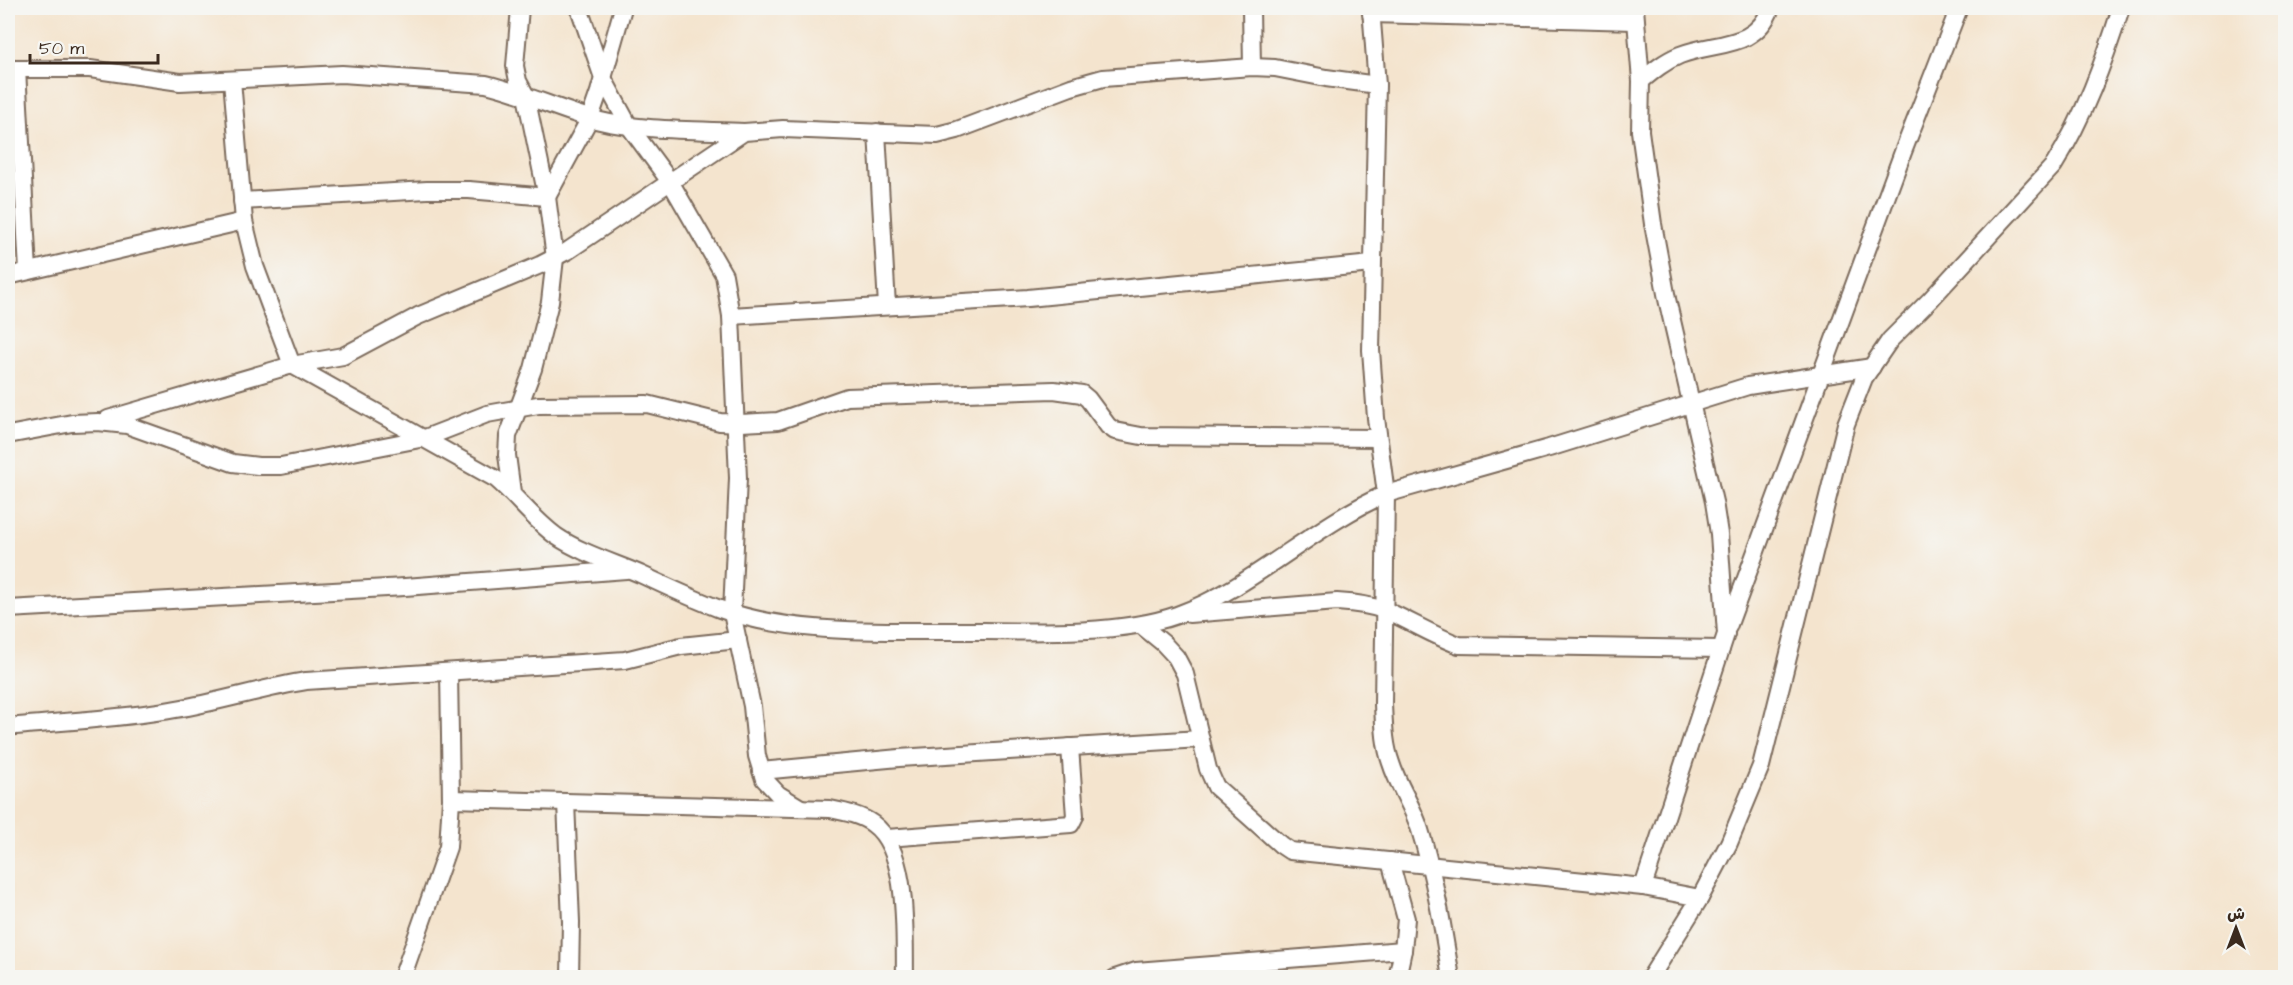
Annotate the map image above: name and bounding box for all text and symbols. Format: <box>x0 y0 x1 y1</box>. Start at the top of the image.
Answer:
scale bar <box>30 27 158 65</box>
text: 50 m <box>39 36 84 61</box>
north arrow <box>2206 898 2266 958</box>
text: ش <box>2227 903 2245 925</box>

